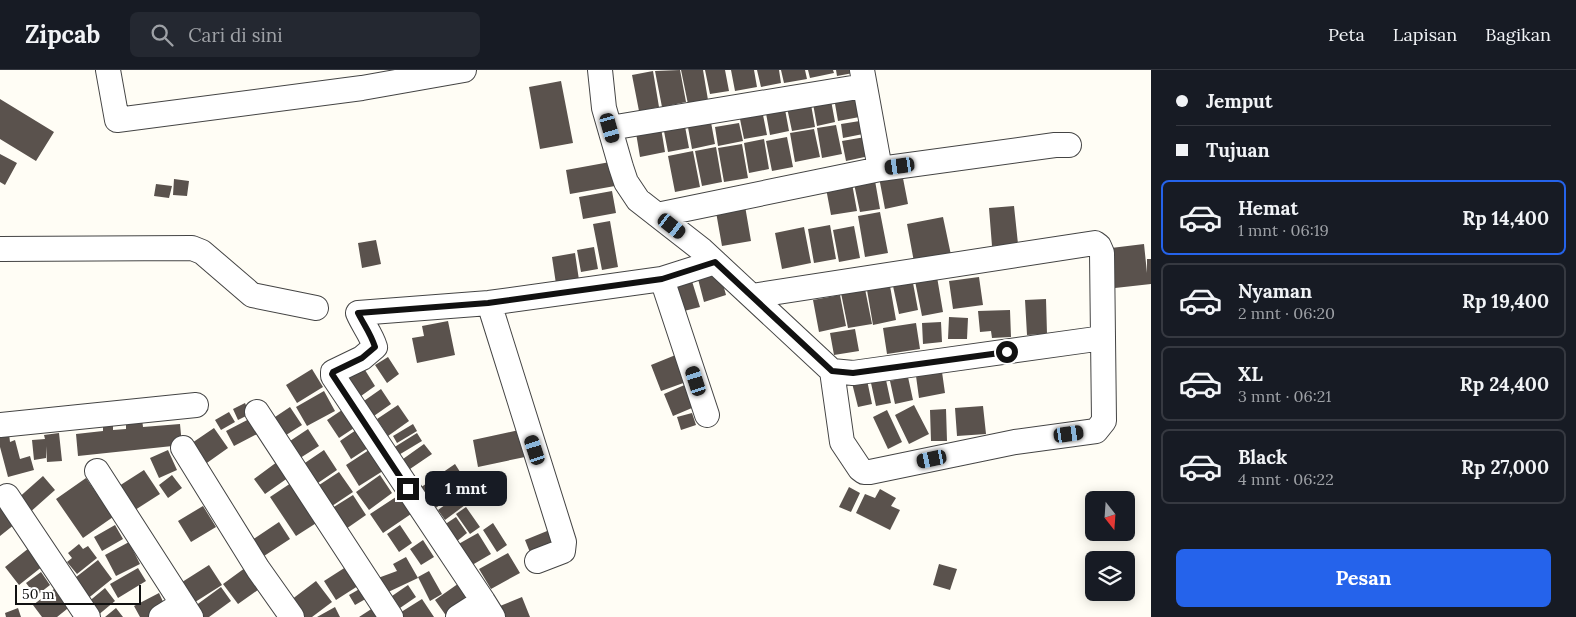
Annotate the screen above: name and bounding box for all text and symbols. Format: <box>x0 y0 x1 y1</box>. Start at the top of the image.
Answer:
search box <box>130 12 480 57</box>
text: Zipcab <box>25 19 100 50</box>
icon: search <box>148 21 176 49</box>
text: Cari di sini <box>188 23 283 47</box>
text: Peta <box>1328 23 1365 46</box>
text: Lapisan <box>1393 23 1457 46</box>
text: Bagikan <box>1485 23 1551 46</box>
text: Jemput <box>1206 89 1273 113</box>
car <box>598 112 621 144</box>
text: Tujuan <box>1206 138 1270 162</box>
car <box>884 156 915 176</box>
icon: car <box>1178 195 1223 240</box>
text: Hemat <box>1238 196 1298 220</box>
text: Rp 14,400 <box>1462 206 1549 230</box>
car <box>655 211 688 241</box>
text: 1 mnt · 06:19 <box>1238 220 1329 240</box>
icon: car <box>1178 278 1223 323</box>
text: Nyaman <box>1238 279 1312 303</box>
text: Rp 19,400 <box>1462 289 1549 313</box>
text: 2 mnt · 06:20 <box>1238 303 1335 323</box>
route start <box>996 341 1018 363</box>
icon: car <box>1178 361 1223 406</box>
text: XL <box>1238 362 1263 386</box>
car <box>684 364 707 398</box>
text: Rp 24,400 <box>1460 372 1549 396</box>
text: 3 mnt · 06:21 <box>1238 386 1331 406</box>
car <box>1053 424 1084 444</box>
car <box>523 433 546 467</box>
icon: car <box>1178 444 1223 489</box>
text: Black <box>1238 445 1287 469</box>
car <box>915 449 948 469</box>
text: Rp 27,000 <box>1461 455 1549 479</box>
text: 4 mnt · 06:22 <box>1238 469 1334 489</box>
callout: 1 mnt <box>426 472 508 506</box>
route end <box>397 478 419 500</box>
text: 1 mnt <box>445 478 487 498</box>
north arrow <box>1085 491 1135 541</box>
map controls <box>1085 491 1135 601</box>
button: Pesan <box>1176 549 1551 607</box>
button: layers <box>1085 551 1135 601</box>
scale bar <box>15 582 141 605</box>
text: 50 m <box>22 585 55 603</box>

